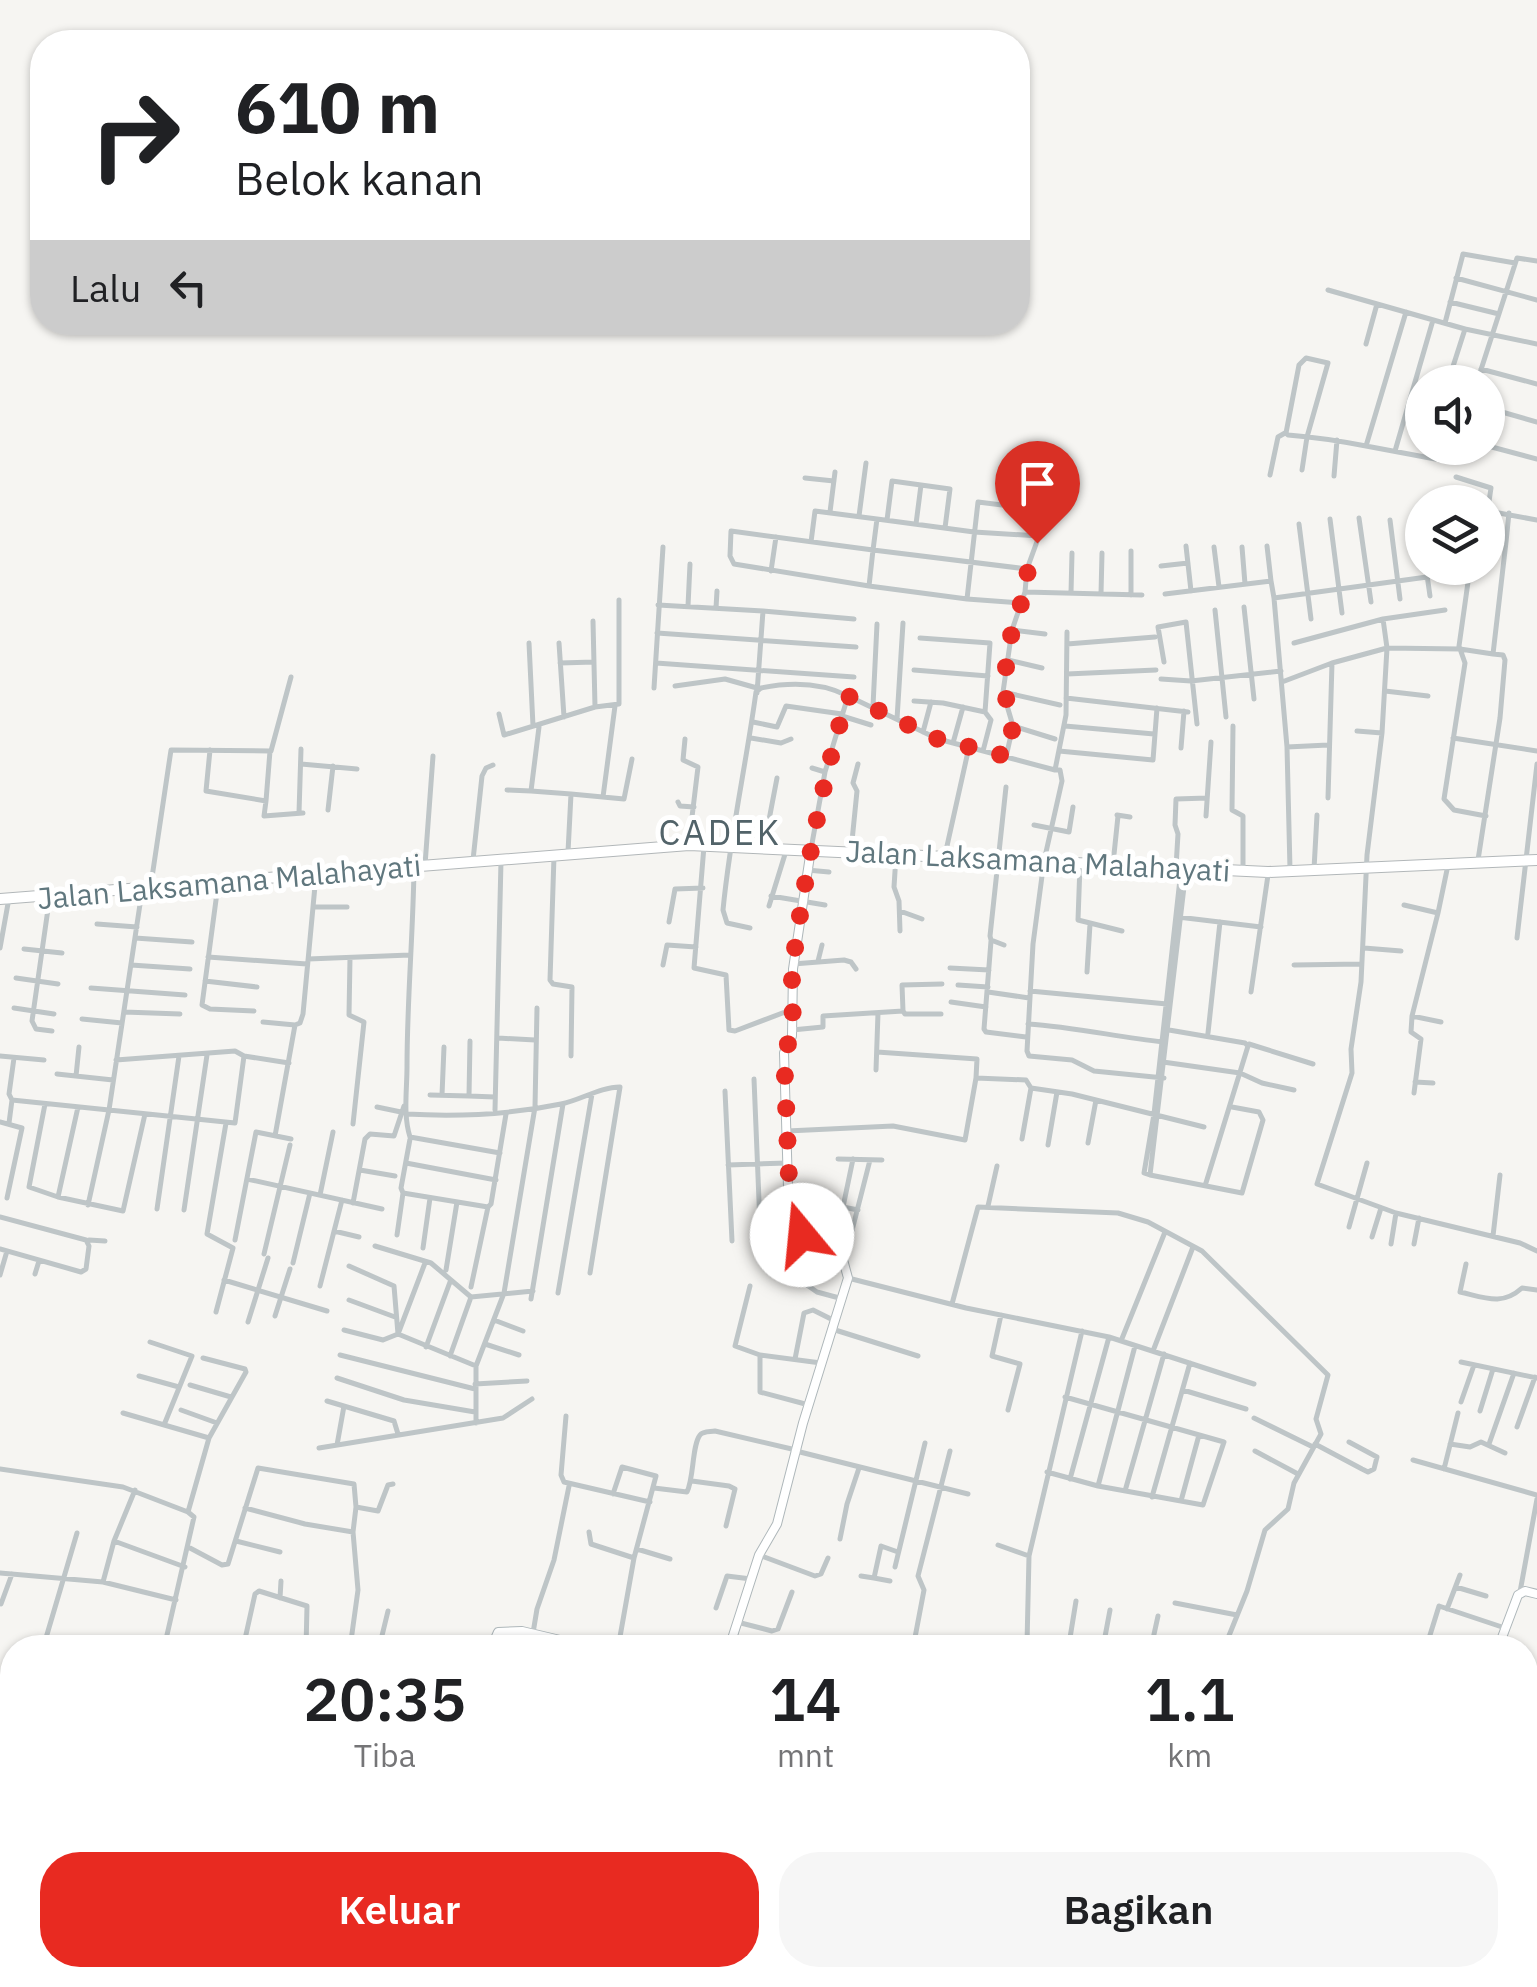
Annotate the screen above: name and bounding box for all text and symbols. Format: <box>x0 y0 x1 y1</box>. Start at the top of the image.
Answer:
text: 610 m <box>235 61 440 152</box>
icon: right <box>70 70 200 200</box>
text: Belok kanan <box>235 149 484 207</box>
icon: left <box>161 260 216 315</box>
text: Lalu <box>70 263 141 312</box>
map controls <box>1405 365 1505 585</box>
button: sound <box>1405 365 1505 465</box>
pin <box>995 441 1080 544</box>
icon: arrive <box>1010 456 1065 511</box>
button: layers <box>1405 485 1505 585</box>
district label: CADEK <box>659 809 781 855</box>
street label: Jalan Laksamana Malahayati <box>845 830 1231 890</box>
street label: Jalan Laksamana Malahayati <box>35 845 423 917</box>
position arrow <box>750 1183 854 1287</box>
text: 20:35 <box>303 1659 466 1738</box>
text: 14 <box>770 1659 842 1738</box>
text: 1.1 <box>1145 1659 1235 1738</box>
text: Tiba <box>354 1734 416 1776</box>
text: mnt <box>777 1734 834 1776</box>
text: km <box>1167 1734 1212 1776</box>
button: Keluar <box>40 1852 759 1967</box>
button: Bagikan <box>779 1852 1498 1967</box>

